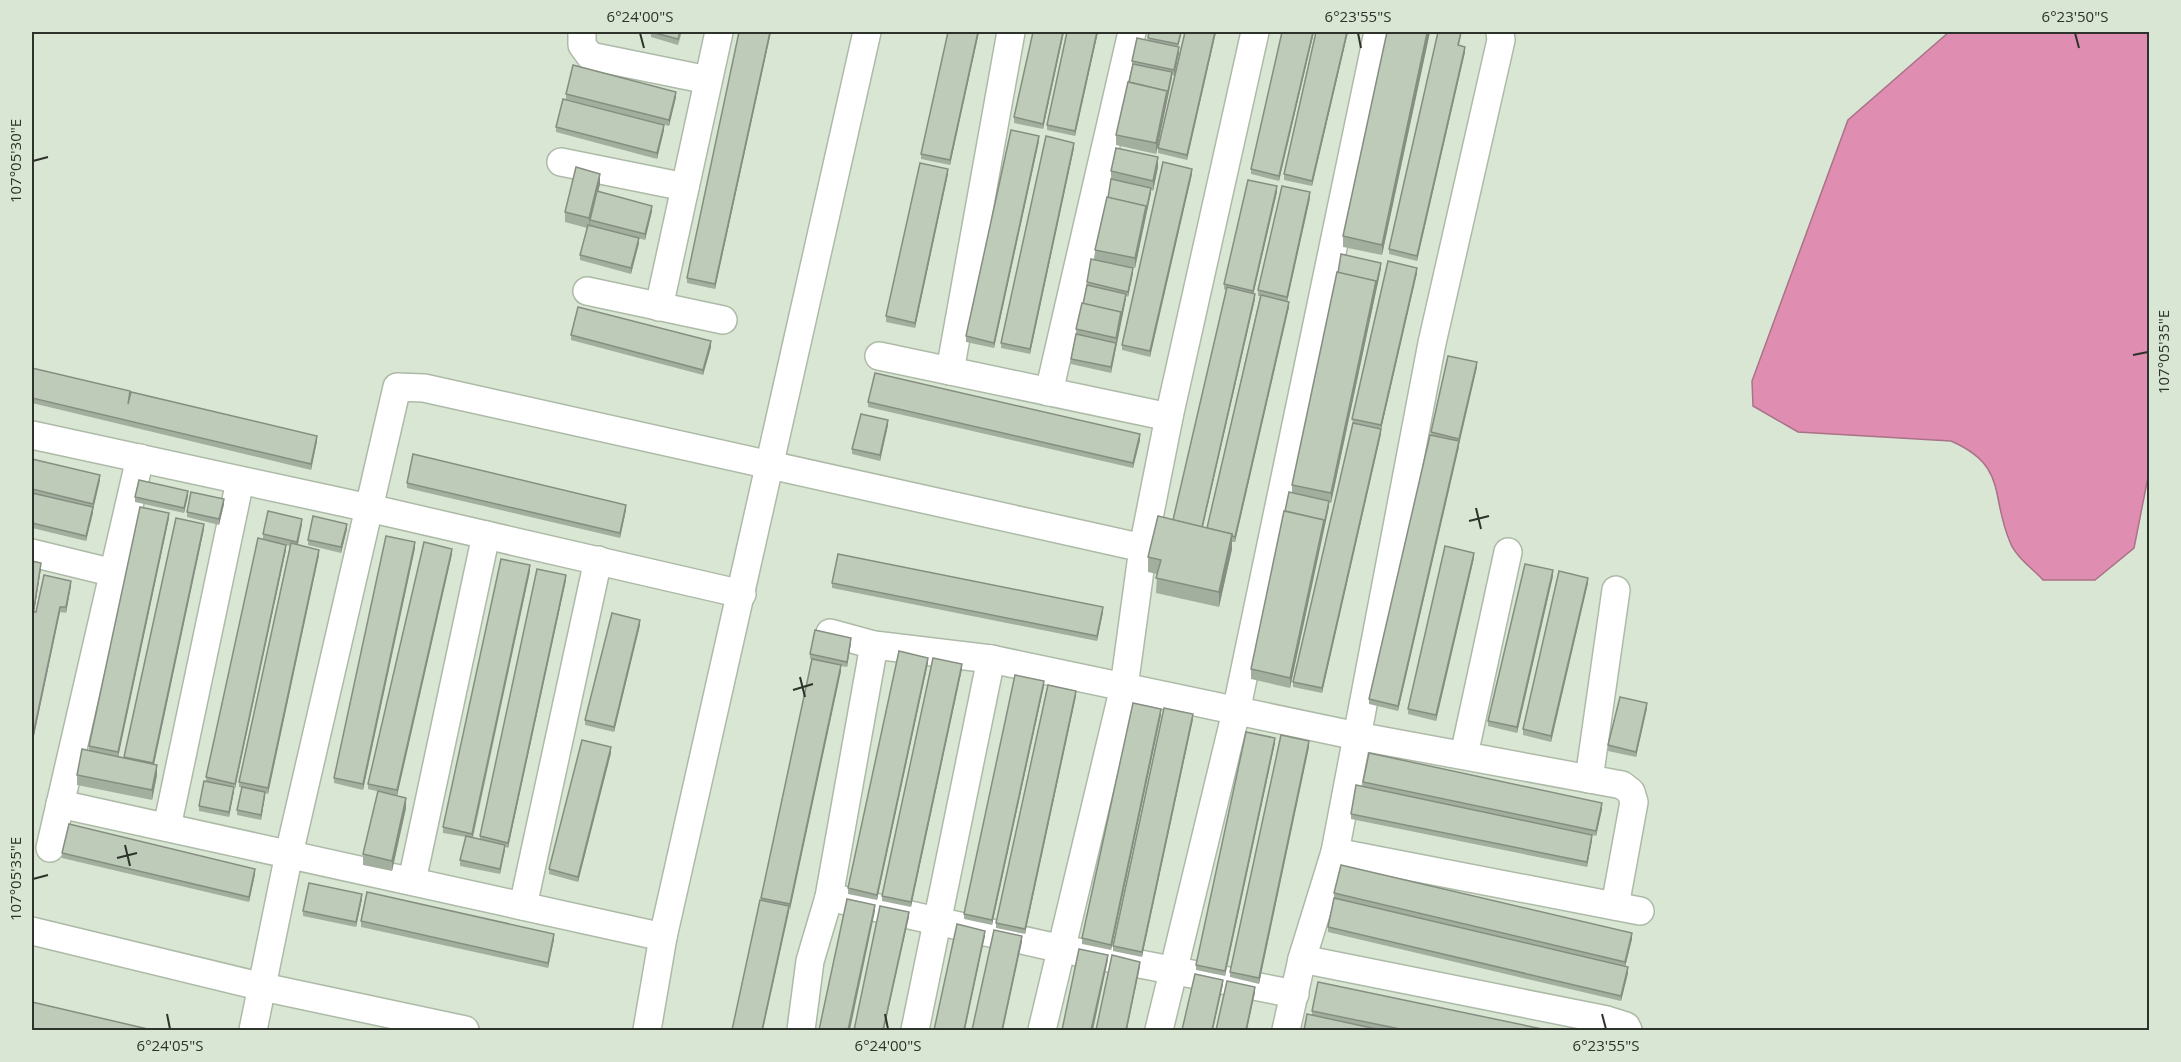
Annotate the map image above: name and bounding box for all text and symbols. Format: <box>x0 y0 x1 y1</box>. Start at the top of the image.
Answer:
text: 6°24'00"S <box>607 6 673 26</box>
text: 6°23'55"S <box>1325 6 1391 26</box>
text: 6°23'50"S <box>2042 6 2108 26</box>
text: 107°05'30"E <box>5 119 25 203</box>
text: 107°05'35"E <box>2153 310 2173 394</box>
text: 107°05'35"E <box>5 837 25 921</box>
text: 6°24'05"S <box>137 1035 203 1055</box>
text: 6°24'00"S <box>855 1035 921 1055</box>
text: 6°23'55"S <box>1573 1035 1639 1055</box>

